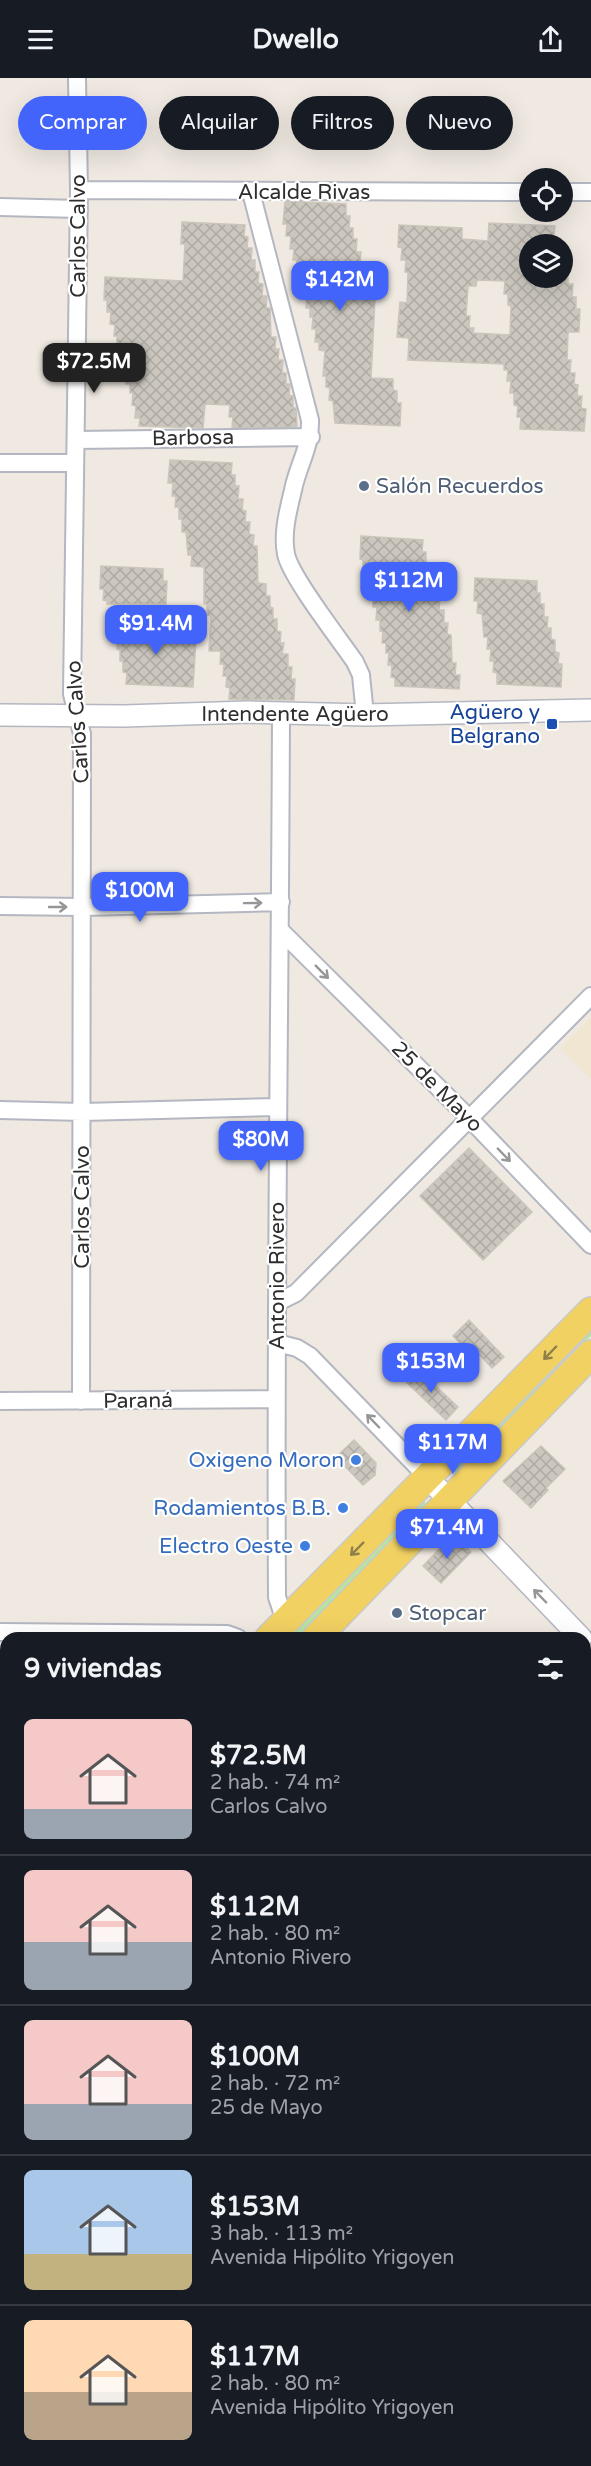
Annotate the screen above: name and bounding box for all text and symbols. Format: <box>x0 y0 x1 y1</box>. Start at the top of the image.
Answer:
icon: menu <box>24 23 57 56</box>
text: Dwello <box>252 23 339 56</box>
icon: share <box>534 23 567 56</box>
chip: Comprar <box>18 96 147 150</box>
chip: Alquilar <box>159 96 279 150</box>
chip: Filtros <box>291 96 394 150</box>
chip: Nuevo <box>406 96 513 150</box>
map controls <box>519 168 573 288</box>
button: locate <box>519 168 573 222</box>
street label: Carlos Calvo <box>66 174 91 298</box>
street label: Alcalde Rivas <box>238 180 370 205</box>
button: layers <box>519 234 573 288</box>
pin: $142M <box>298 261 382 312</box>
text: $142M <box>305 268 375 292</box>
pin: $72.5M <box>45 343 143 394</box>
text: $72.5M <box>57 350 131 374</box>
street label: Barbosa <box>152 425 234 451</box>
place label: Salón Recuerdos <box>376 474 544 499</box>
marker: Salón Recuerdos <box>357 479 371 493</box>
pin: $112M <box>367 562 451 613</box>
text: $112M <box>374 569 444 593</box>
pin: $91.4M <box>107 605 205 656</box>
text: $91.4M <box>119 612 193 636</box>
street label: Carlos Calvo <box>61 660 95 784</box>
place label: Agüero y Belgrano <box>449 700 540 749</box>
street label: Intendente Agüero <box>201 702 389 727</box>
marker: Agüero y Belgrano <box>545 717 559 731</box>
pin: $100M <box>98 872 182 923</box>
text: $100M <box>105 879 175 903</box>
one-way arrow <box>243 897 263 908</box>
one-way arrow <box>48 901 68 913</box>
one-way arrow <box>315 965 330 979</box>
street label: 25 de Mayo <box>386 1036 488 1138</box>
pin: $80M <box>225 1121 297 1172</box>
text: $80M <box>233 1128 289 1152</box>
street label: Carlos Calvo <box>70 1145 95 1269</box>
one-way arrow <box>497 1148 512 1163</box>
street label: Antonio Rivero <box>265 1202 290 1350</box>
pin: $153M <box>389 1343 473 1394</box>
one-way arrow <box>543 1345 557 1360</box>
text: $153M <box>396 1350 466 1374</box>
street label: Paraná <box>103 1388 173 1414</box>
one-way arrow <box>365 1413 380 1428</box>
pin: $117M <box>411 1424 495 1475</box>
text: $117M <box>418 1431 488 1455</box>
place label: Oxigeno Moron <box>188 1448 344 1473</box>
marker: Oxigeno Moron <box>349 1453 363 1467</box>
place label: Rodamientos B.B. <box>153 1496 331 1521</box>
marker: Rodamientos B.B. <box>336 1501 350 1515</box>
pin: $71.4M <box>398 1509 496 1560</box>
text: $71.4M <box>410 1516 484 1540</box>
place label: Electro Oeste <box>159 1534 293 1559</box>
marker: Electro Oeste <box>298 1539 312 1553</box>
one-way arrow <box>350 1541 365 1556</box>
one-way arrow <box>533 1588 547 1603</box>
place label: Stopcar <box>409 1601 486 1626</box>
marker: Stopcar <box>390 1606 404 1620</box>
icon: filters <box>534 1652 567 1685</box>
text: 9 viviendas <box>24 1653 162 1684</box>
text: $72.5M <box>210 1740 307 1771</box>
icon: home <box>72 1743 144 1815</box>
text: 2 hab. · 74 m² <box>210 1771 340 1795</box>
text: Carlos Calvo <box>210 1795 327 1819</box>
text: $112M <box>210 1891 300 1922</box>
icon: home <box>72 1894 144 1966</box>
text: 2 hab. · 80 m² <box>210 1922 340 1946</box>
text: Antonio Rivero <box>210 1946 351 1970</box>
text: $100M <box>210 2041 300 2072</box>
icon: home <box>72 2044 144 2116</box>
text: 2 hab. · 72 m² <box>210 2072 340 2096</box>
text: 25 de Mayo <box>210 2096 323 2120</box>
text: $153M <box>210 2191 300 2222</box>
icon: home <box>72 2194 144 2266</box>
text: 3 hab. · 113 m² <box>210 2222 353 2246</box>
text: Avenida Hipólito Yrigoyen <box>210 2246 454 2270</box>
text: $117M <box>210 2341 300 2372</box>
icon: home <box>72 2344 144 2416</box>
text: 2 hab. · 80 m² <box>210 2372 340 2396</box>
text: Avenida Hipólito Yrigoyen <box>210 2396 454 2420</box>

